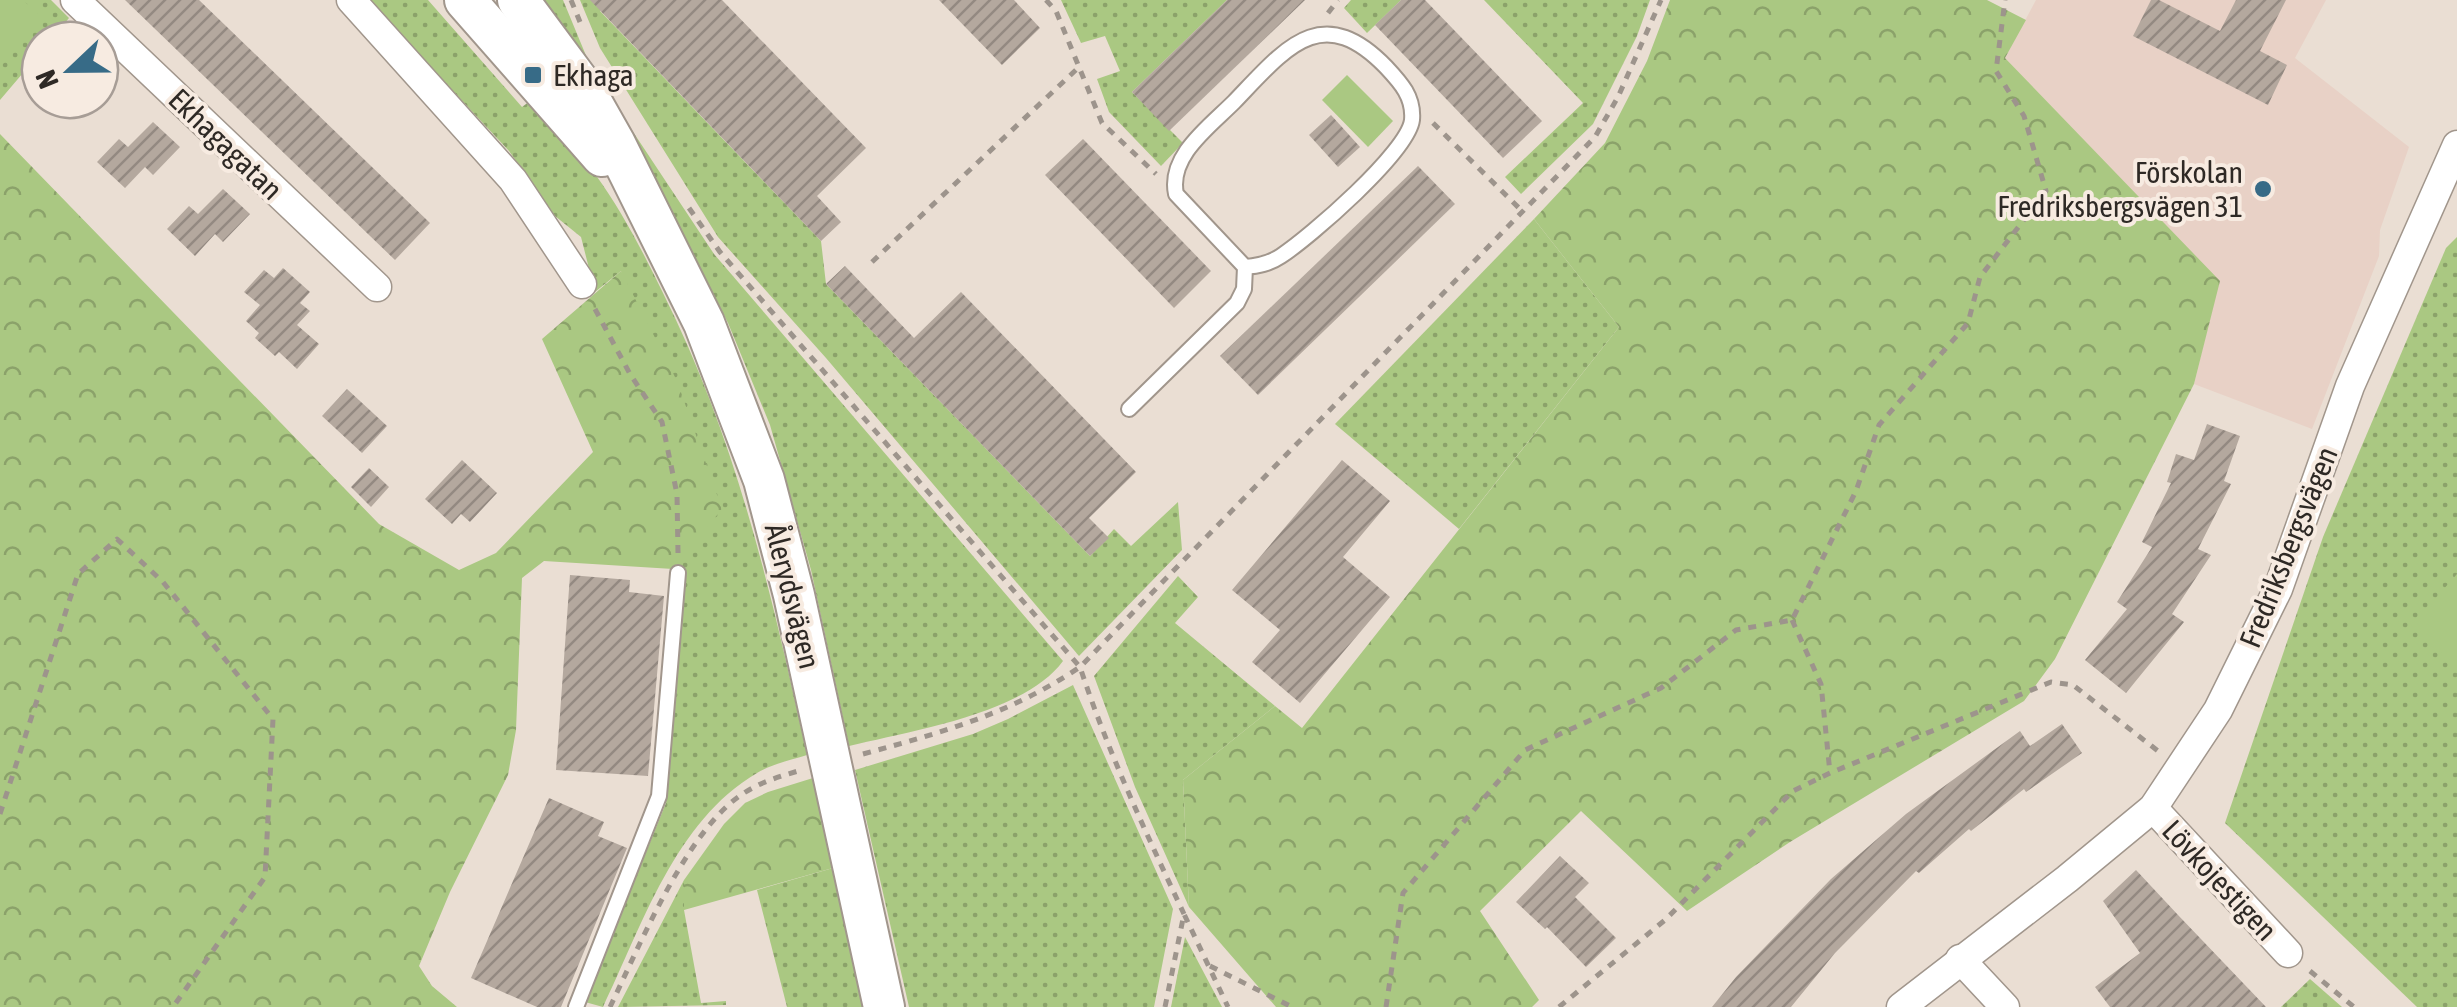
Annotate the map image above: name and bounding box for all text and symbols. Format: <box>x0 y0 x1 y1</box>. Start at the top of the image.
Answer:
north arrow <box>20 20 120 120</box>
place label: Ekhaga <box>553 58 634 92</box>
marker: Ekhaga <box>522 64 544 86</box>
text: N <box>29 66 65 93</box>
street label: Ekhagagatan <box>162 82 290 206</box>
place label: Förskolan Fredriksbergsvägen 31 <box>1997 155 2243 223</box>
marker: Förskolan Fredriksbergsvägen 31 <box>2252 178 2274 200</box>
street label: Fredriksbergsvägen <box>2232 442 2344 652</box>
street label: Ålerydsvägen <box>759 520 828 672</box>
street label: Lövkojestigen <box>2156 813 2284 947</box>

